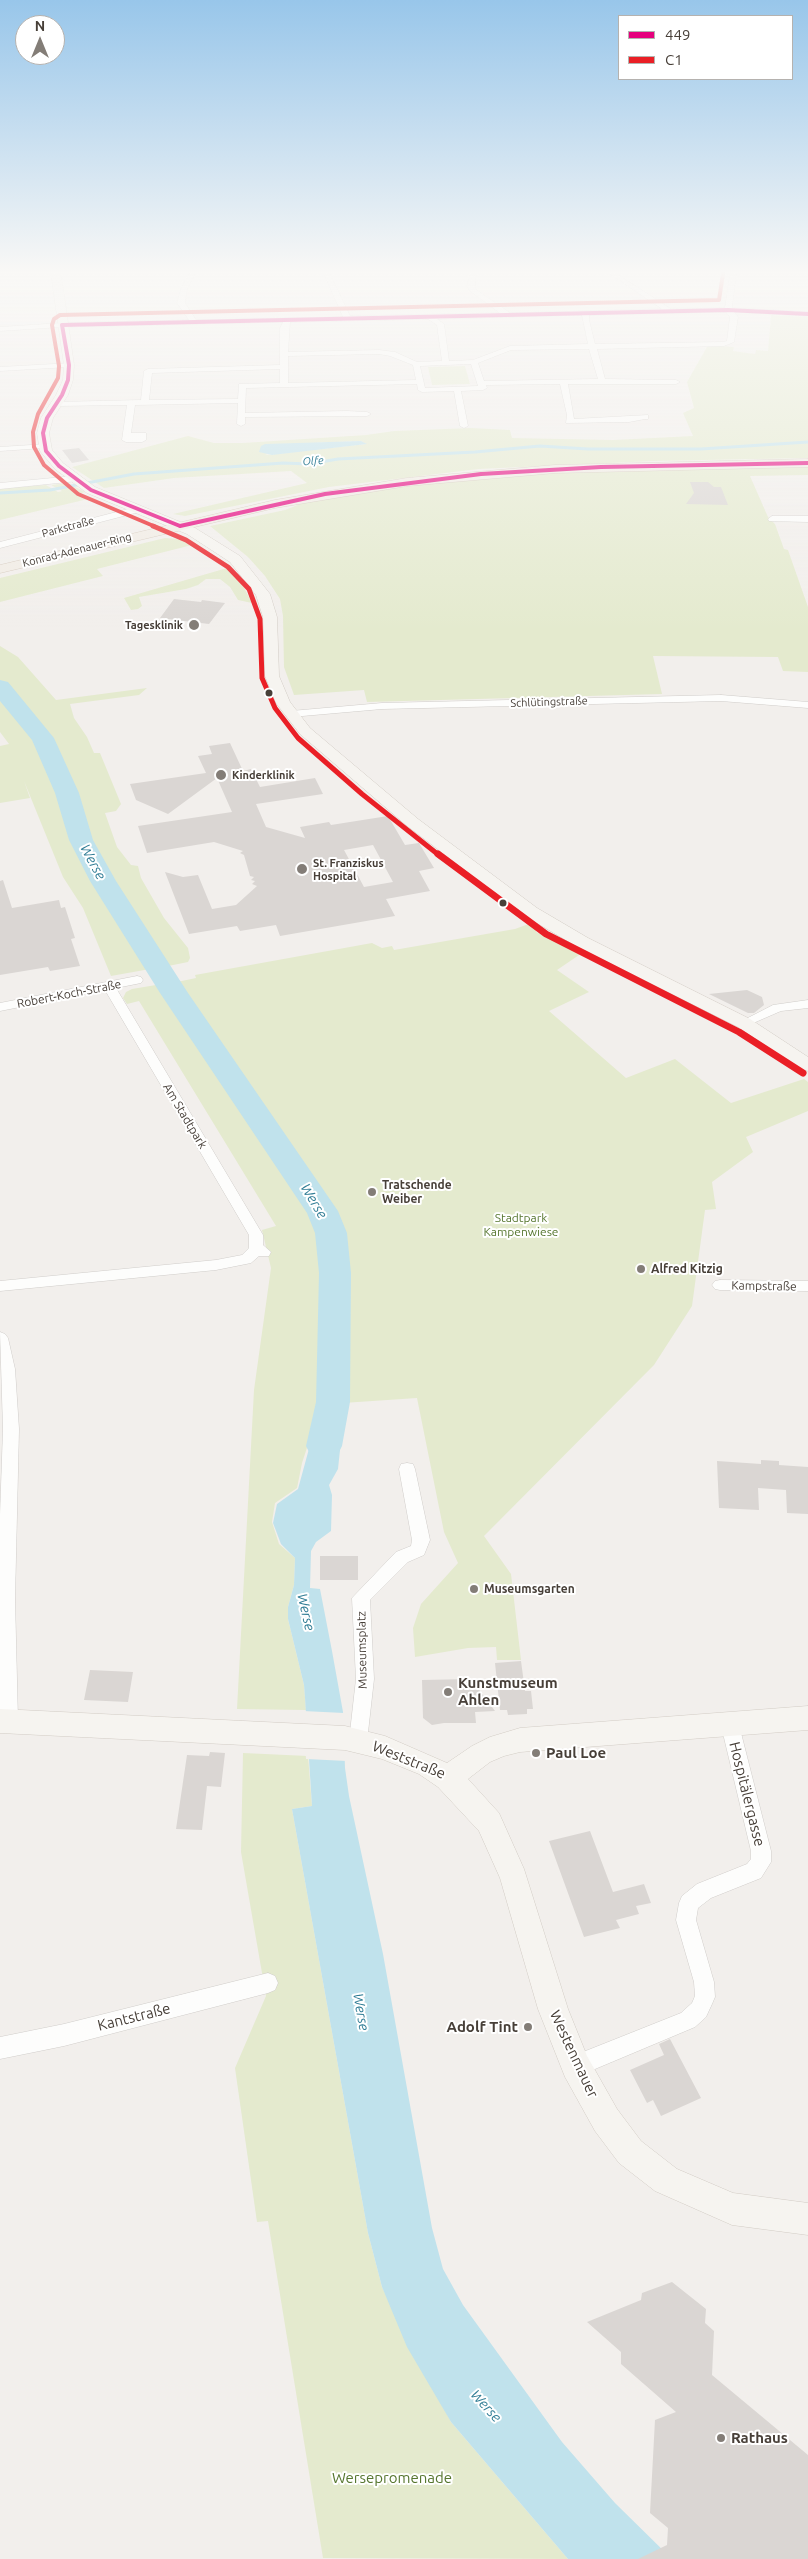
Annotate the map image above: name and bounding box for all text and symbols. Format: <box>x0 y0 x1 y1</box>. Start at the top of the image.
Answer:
north arrow <box>15 15 65 65</box>
legend <box>618 15 793 80</box>
text: N <box>35 18 45 34</box>
text: 449 <box>665 26 690 43</box>
text: C1 <box>665 51 683 68</box>
water label: Olfe <box>302 454 324 468</box>
street label: Parkstraße <box>40 514 96 540</box>
street label: Konrad-Adenauer-Ring <box>21 530 133 570</box>
place label: Tagesklinik <box>125 618 183 632</box>
marker: Tagesklinik <box>187 618 201 632</box>
unlabelled marker <box>264 688 274 698</box>
street label: Schlütingstraße <box>510 694 588 710</box>
marker: Kinderklinik <box>214 768 228 782</box>
place label: Kinderklinik <box>232 768 295 782</box>
water label: Werse <box>77 841 109 883</box>
place label: St. Franziskus Hospital <box>313 856 384 882</box>
marker: St. Franziskus Hospital <box>295 862 309 876</box>
unlabelled marker <box>498 898 508 908</box>
street label: Robert-Koch-Straße <box>16 977 122 1011</box>
street label: Am Stadtpark <box>160 1081 210 1151</box>
place label: Tratschende Weiber <box>382 1178 452 1206</box>
water label: Werse <box>297 1181 331 1221</box>
marker: Tratschende Weiber <box>366 1186 378 1198</box>
park label: Stadtpark Kampenwiese <box>484 1211 558 1239</box>
place label: Alfred Kitzig <box>651 1262 723 1276</box>
marker: Alfred Kitzig <box>635 1263 647 1275</box>
street label: Kampstraße <box>731 1278 797 1294</box>
place label: Museumsgarten <box>484 1582 575 1596</box>
marker: Museumsgarten <box>468 1583 480 1595</box>
water label: Werse <box>294 1592 318 1632</box>
street label: Museumsplatz <box>354 1611 370 1689</box>
place label: Kunstmuseum Ahlen <box>458 1674 558 1709</box>
marker: Kunstmuseum Ahlen <box>442 1686 454 1698</box>
street label: Weststraße <box>370 1737 448 1783</box>
street label: Hospitälergasse <box>725 1740 769 1848</box>
place label: Paul Loe <box>546 1744 606 1762</box>
marker: Paul Loe <box>530 1747 542 1759</box>
water label: Werse <box>349 1992 373 2032</box>
street label: Kantstraße <box>96 1999 172 2035</box>
street label: Westenmauer <box>546 2007 602 2101</box>
place label: Adolf Tint <box>446 2018 518 2036</box>
marker: Adolf Tint <box>522 2021 534 2033</box>
water label: Werse <box>467 2386 505 2426</box>
place label: Rathaus <box>731 2429 788 2447</box>
marker: Rathaus <box>715 2432 727 2444</box>
park label: Wersepromenade <box>332 2469 452 2487</box>

